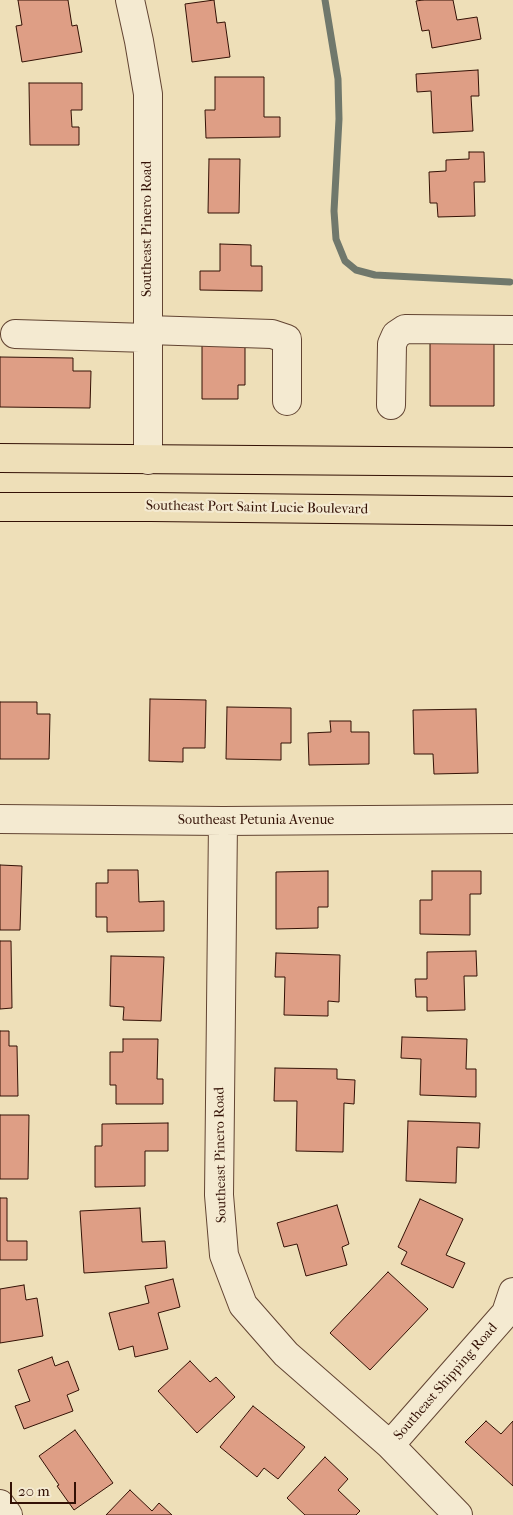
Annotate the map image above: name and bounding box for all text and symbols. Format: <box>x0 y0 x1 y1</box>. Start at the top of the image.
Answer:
street label: Southeast Pinero Road <box>140 161 156 297</box>
street label: Southeast Port Saint Lucie Boulevard <box>146 498 368 518</box>
street label: Southeast Petunia Avenue <box>178 813 334 829</box>
street label: Southeast Pinero Road <box>211 1087 231 1223</box>
street label: Southeast Shipping Road <box>391 1320 501 1444</box>
scale bar <box>12 1472 79 1504</box>
text: 20 m <box>18 1482 50 1500</box>

